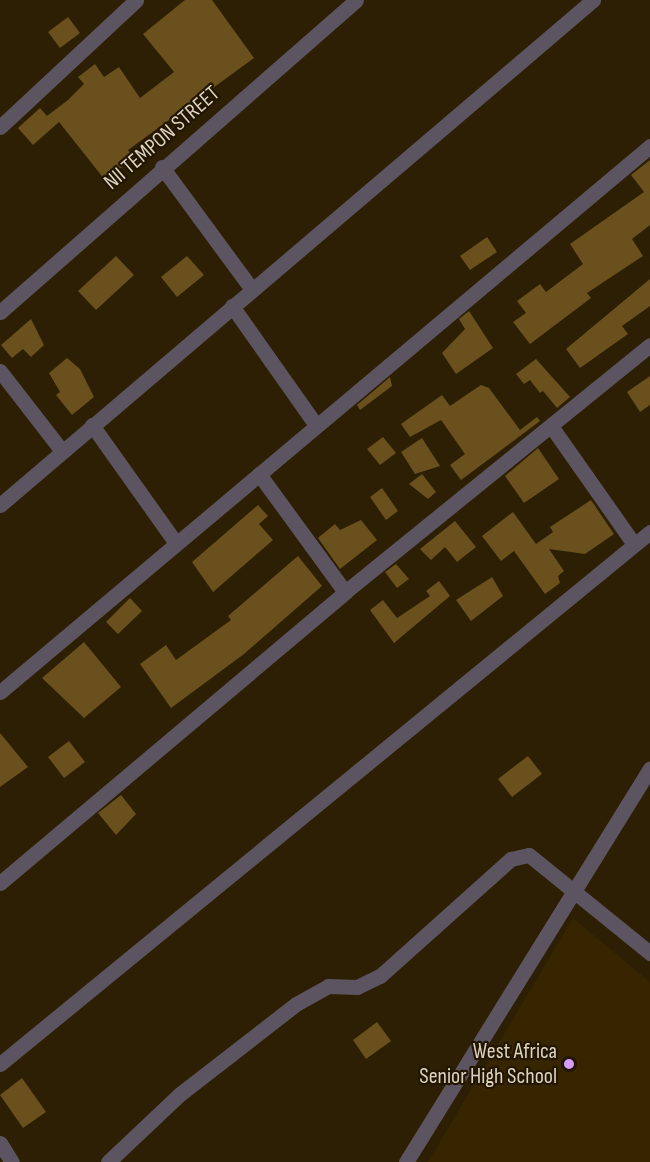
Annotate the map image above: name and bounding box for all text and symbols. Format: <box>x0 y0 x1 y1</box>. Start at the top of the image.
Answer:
street label: NII TEMPON STREET <box>99 80 225 196</box>
place label: West Africa Senior High School <box>419 1038 557 1090</box>
marker: West Africa Senior High School <box>562 1057 576 1071</box>

